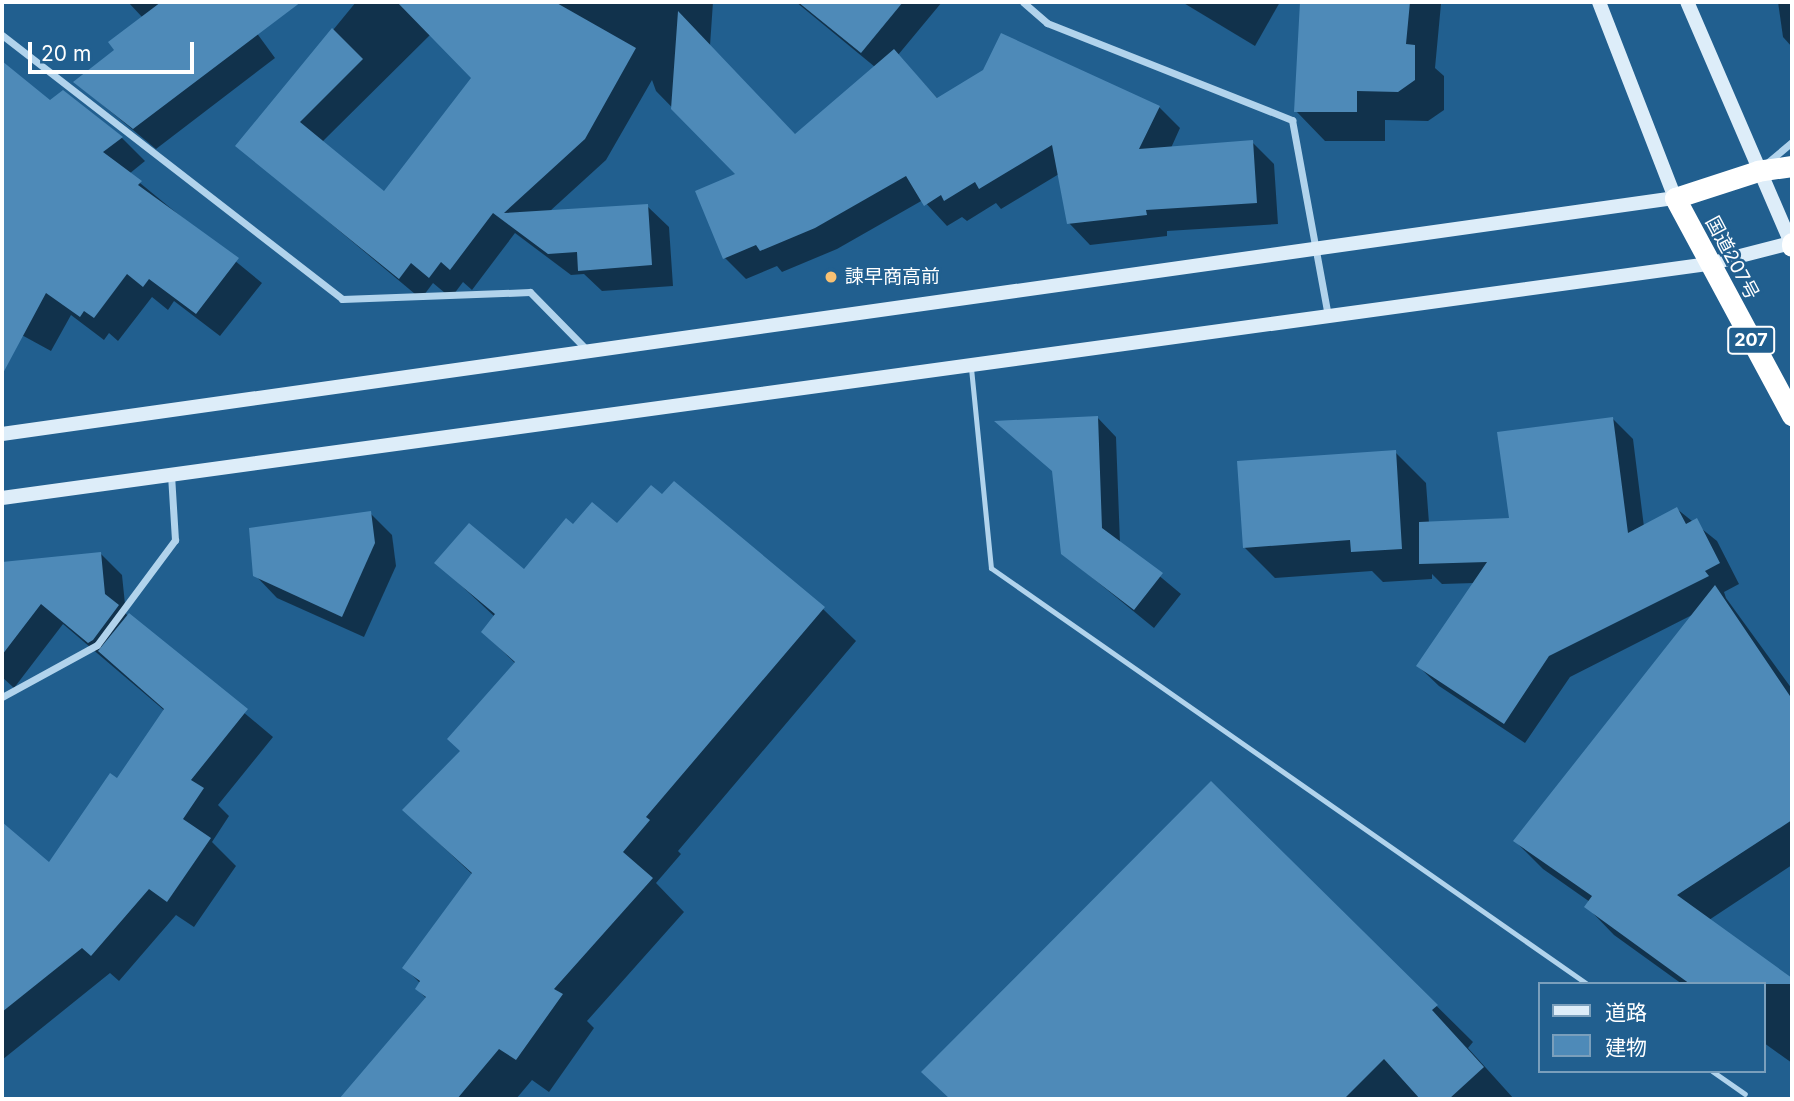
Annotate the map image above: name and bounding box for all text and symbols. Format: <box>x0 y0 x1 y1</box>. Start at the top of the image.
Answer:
scale bar <box>32 28 198 72</box>
text: 20 m <box>41 41 91 66</box>
street label: 国道207号 <box>1701 212 1763 304</box>
place label: 諫早商高前 <box>845 266 940 288</box>
marker: 諫早商高前 <box>823 269 839 285</box>
road number: 207 <box>1726 326 1776 354</box>
legend <box>1538 982 1766 1073</box>
text: 道路 <box>1605 1000 1647 1025</box>
text: 建物 <box>1605 1035 1647 1060</box>

